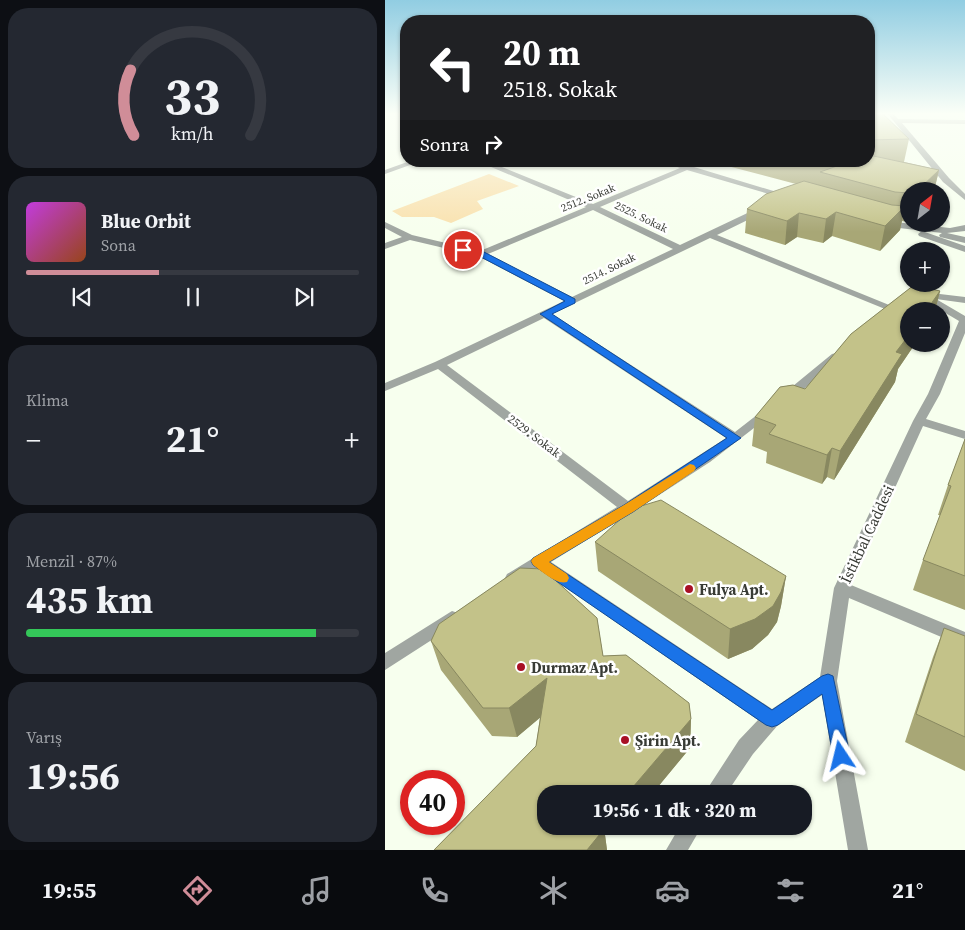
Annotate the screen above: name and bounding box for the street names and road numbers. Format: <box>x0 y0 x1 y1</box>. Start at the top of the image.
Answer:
street label: 2512. Sokak <box>559 180 618 216</box>
street label: 2525. Sokak <box>612 198 671 237</box>
street label: 2514. Sokak <box>580 249 639 288</box>
street label: 2529. Sokak <box>504 411 564 461</box>
street label: İstikbal Caddesi <box>835 481 899 587</box>

